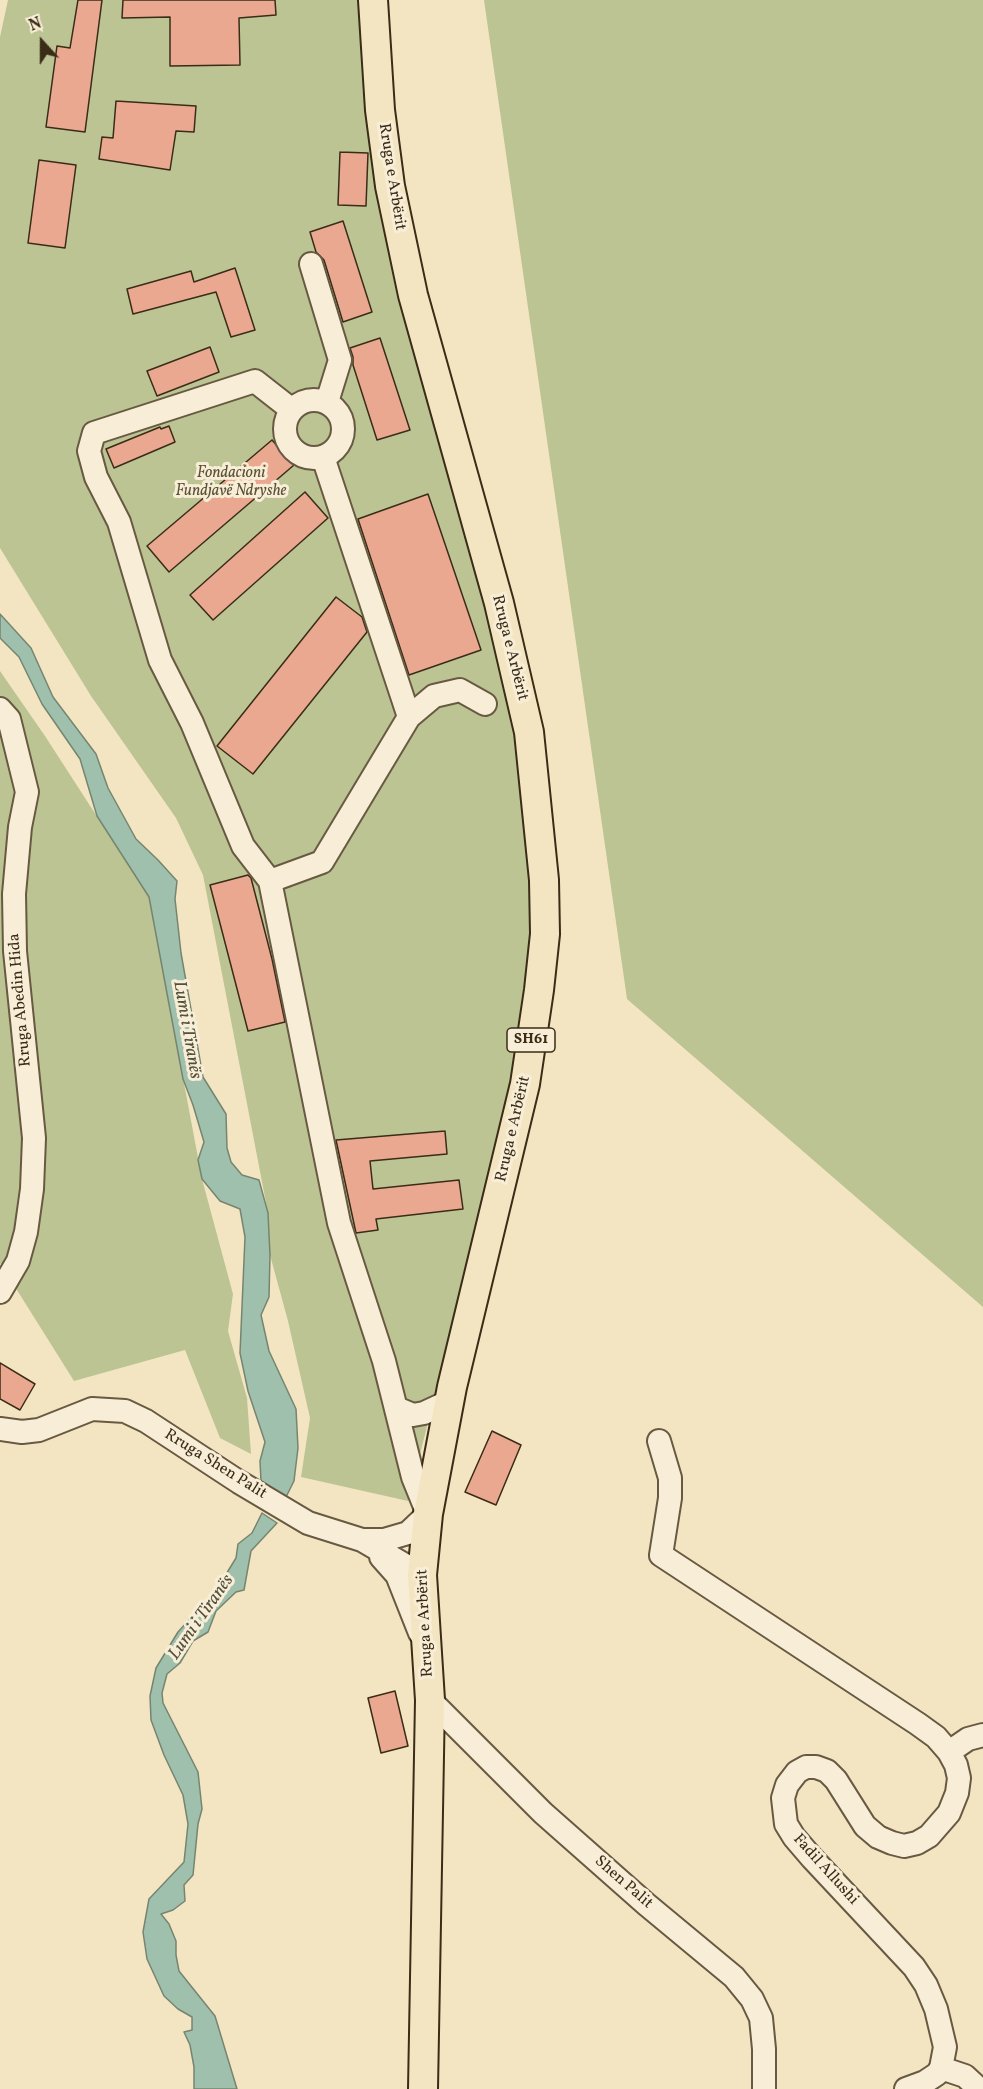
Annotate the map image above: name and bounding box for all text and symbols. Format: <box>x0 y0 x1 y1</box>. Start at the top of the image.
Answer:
north arrow <box>12 12 72 72</box>
text: N <box>26 13 45 38</box>
street label: Rruga e Arbërit <box>373 122 409 232</box>
park label: Fondacioni Fundjavë Ndryshe <box>176 464 286 502</box>
street label: Rruga e Arbërit <box>487 593 531 703</box>
street label: Rruga Abedin Hida <box>6 932 36 1068</box>
water label: Lumi i Tiranës <box>167 979 205 1081</box>
road number: SH61 <box>507 1028 555 1052</box>
street label: Rruga e Arbërit <box>492 1074 536 1184</box>
street label: Rruga Shen Palit <box>160 1426 270 1504</box>
street label: Rruga e Arbërit <box>414 1568 438 1678</box>
water label: Lumi i Tiranës <box>165 1571 239 1665</box>
street label: Fadil Allushi <box>788 1830 862 1910</box>
street label: Shen Palit <box>590 1852 656 1914</box>

